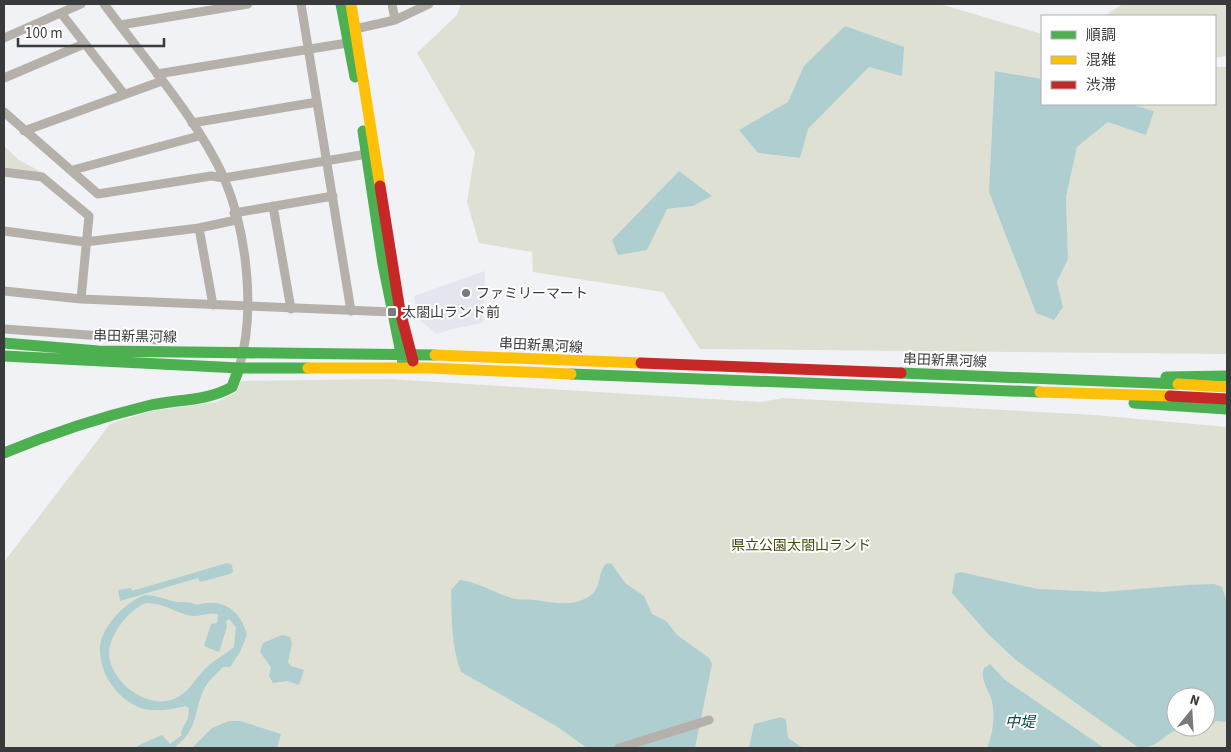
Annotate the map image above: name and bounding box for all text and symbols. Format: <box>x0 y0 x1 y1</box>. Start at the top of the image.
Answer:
scale bar <box>18 15 164 47</box>
legend <box>1041 15 1216 105</box>
text: 100 m <box>25 23 63 44</box>
text: 順調 <box>1086 25 1116 46</box>
text: 混雑 <box>1086 50 1116 71</box>
text: 渋滞 <box>1086 75 1116 96</box>
place label: ファミリーマート <box>476 284 588 304</box>
marker: ファミリーマート <box>460 287 472 299</box>
place label: 太閤山ランド前 <box>402 303 500 323</box>
marker: 太閤山ランド前 <box>386 306 398 318</box>
street label: 串田新黒河線 <box>93 326 177 348</box>
street label: 串田新黒河線 <box>498 334 583 358</box>
street label: 串田新黒河線 <box>903 350 987 372</box>
park label: 県立公園太閤山ランド <box>731 536 871 556</box>
north arrow <box>1166 687 1216 737</box>
text: N <box>1187 690 1202 712</box>
water label: 中堤 <box>1005 712 1037 733</box>

